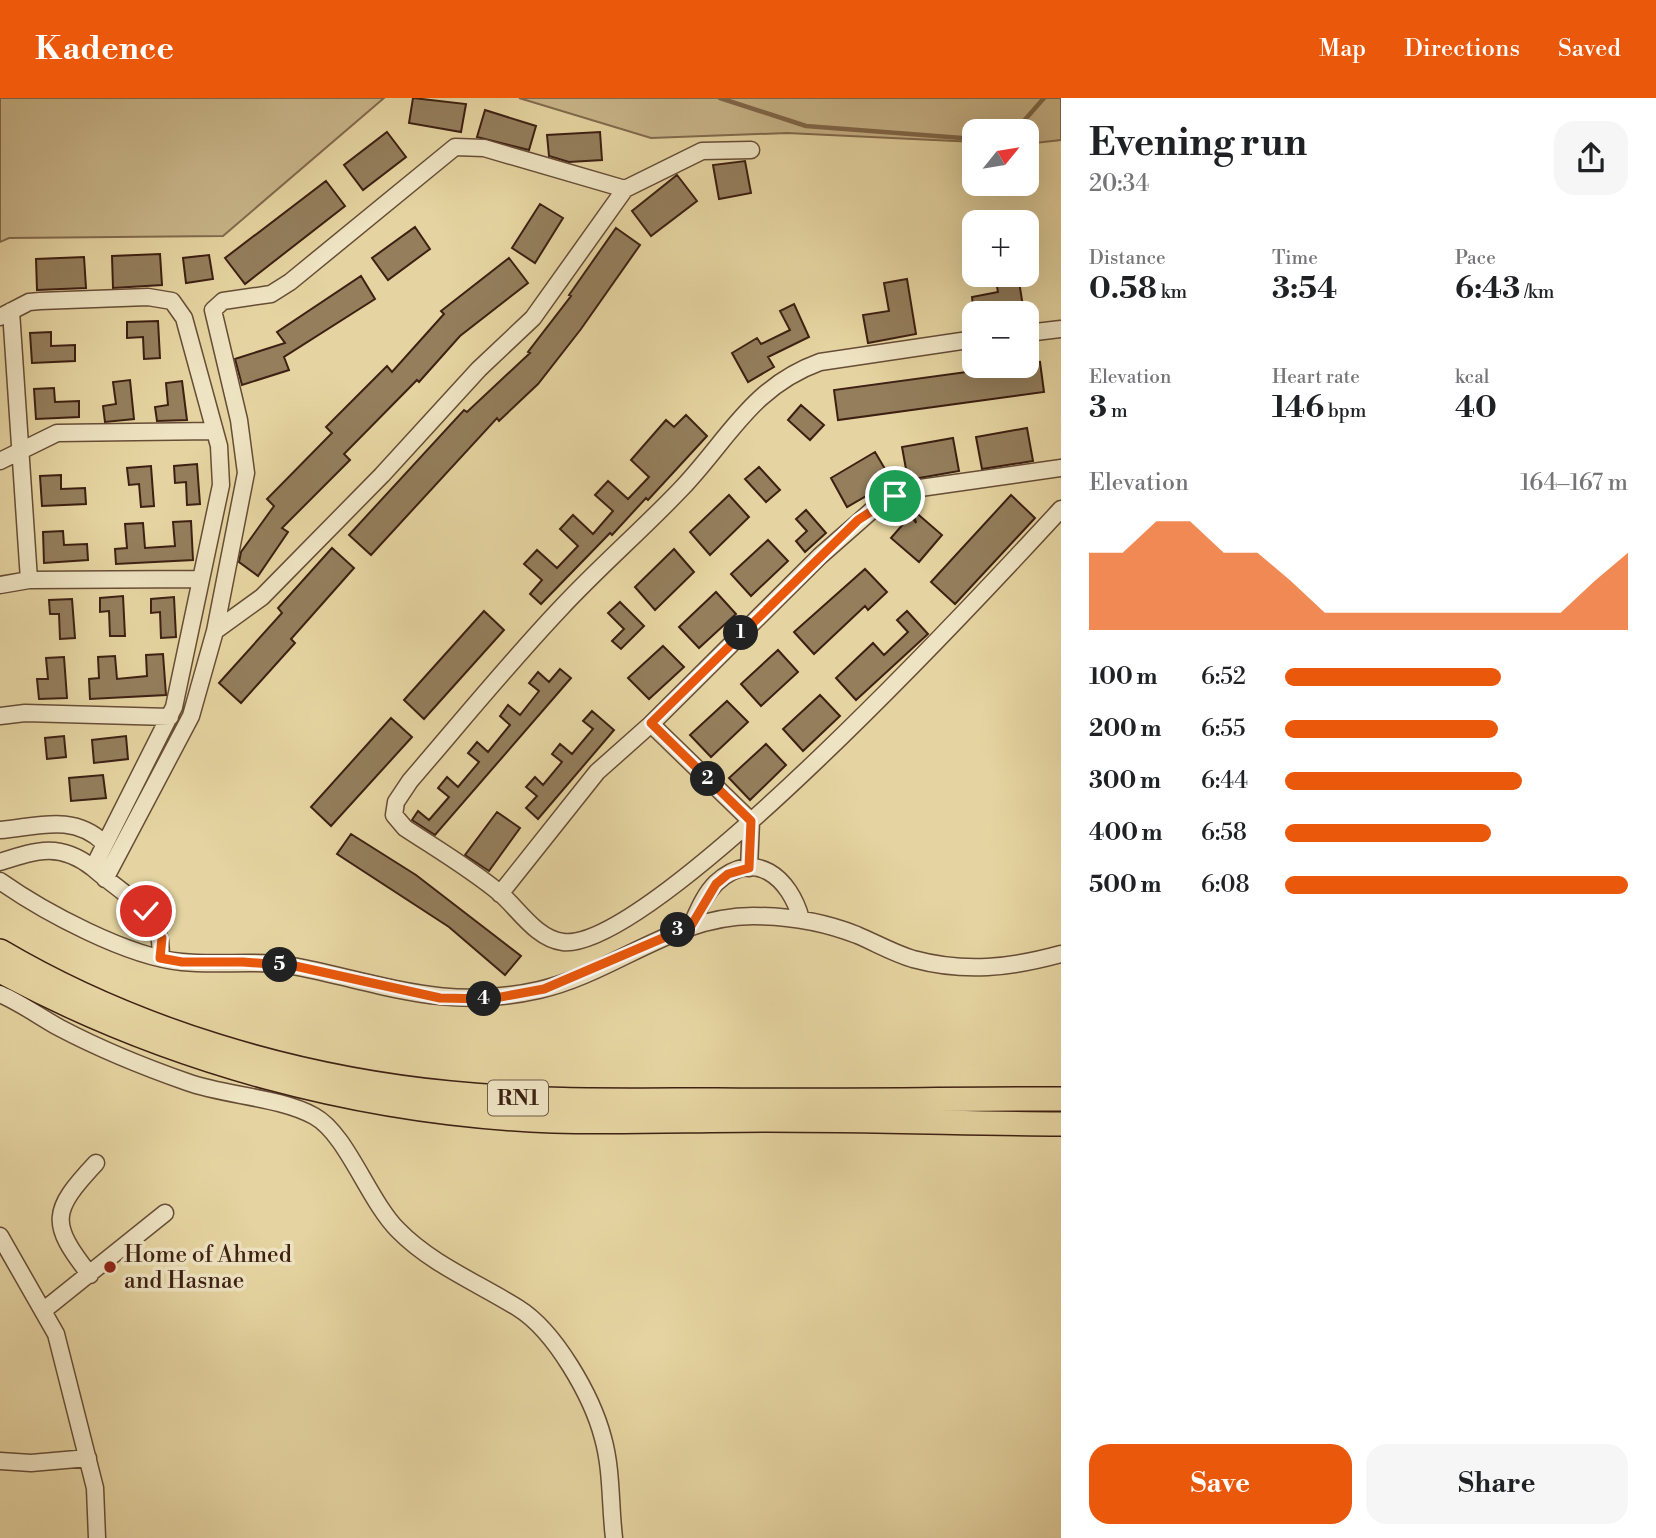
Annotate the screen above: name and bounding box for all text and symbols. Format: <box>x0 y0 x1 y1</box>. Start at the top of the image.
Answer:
text: Kadence <box>35 29 174 70</box>
text: Map <box>1319 34 1366 64</box>
text: Directions <box>1404 34 1520 64</box>
text: Saved <box>1558 34 1621 64</box>
north arrow <box>962 119 1040 196</box>
map controls <box>962 119 1039 378</box>
text: Evening run <box>1089 120 1307 167</box>
button: share <box>1554 121 1628 195</box>
text: 20:34 <box>1089 170 1149 198</box>
button: + <box>962 210 1039 287</box>
text: Distance <box>1089 246 1166 270</box>
text: Time <box>1272 246 1318 270</box>
text: Pace <box>1455 246 1496 270</box>
text: 0.58 <box>1089 270 1157 308</box>
text: 3:54 <box>1272 270 1337 308</box>
text: 6:43 <box>1455 270 1520 308</box>
text: km <box>1157 280 1187 304</box>
text: /km <box>1520 280 1554 304</box>
button: − <box>962 301 1039 378</box>
text: Elevation <box>1089 365 1171 389</box>
text: Heart rate <box>1272 365 1360 389</box>
text: kcal <box>1455 365 1489 389</box>
text: 3 <box>1089 389 1107 427</box>
text: 146 <box>1272 389 1324 427</box>
text: 40 <box>1455 389 1497 427</box>
text: m <box>1107 399 1128 423</box>
text: bpm <box>1324 399 1366 423</box>
pin <box>865 466 925 526</box>
text: Elevation <box>1089 469 1189 497</box>
text: 164–167 m <box>1520 469 1628 497</box>
icon: arrive <box>876 477 914 515</box>
pin: 1 <box>724 616 758 650</box>
text: 1 <box>736 620 745 644</box>
text: 100 m <box>1089 663 1157 691</box>
text: 6:52 <box>1201 663 1246 691</box>
text: 200 m <box>1089 715 1161 743</box>
text: 6:55 <box>1201 715 1245 743</box>
pin: 2 <box>690 762 726 796</box>
text: 2 <box>702 766 713 790</box>
text: 300 m <box>1089 767 1161 795</box>
text: 6:44 <box>1201 767 1248 795</box>
text: 400 m <box>1089 819 1162 847</box>
text: 6:58 <box>1201 819 1247 847</box>
text: 500 m <box>1089 871 1161 899</box>
text: 6:08 <box>1201 871 1249 899</box>
pin <box>116 881 176 941</box>
icon: check <box>127 892 165 930</box>
pin: 3 <box>660 912 696 948</box>
text: 3 <box>672 917 683 941</box>
pin: 5 <box>262 948 298 982</box>
text: 5 <box>274 952 285 976</box>
pin: 4 <box>466 982 502 1016</box>
text: 4 <box>477 986 490 1010</box>
road number: RN1 <box>488 1080 548 1116</box>
place label: Home of Ahmed and Hasnae <box>124 1241 292 1295</box>
marker: Home of Ahmed and Hasnae <box>102 1259 118 1275</box>
button: Save <box>1089 1444 1352 1524</box>
button: Share <box>1366 1444 1628 1524</box>

